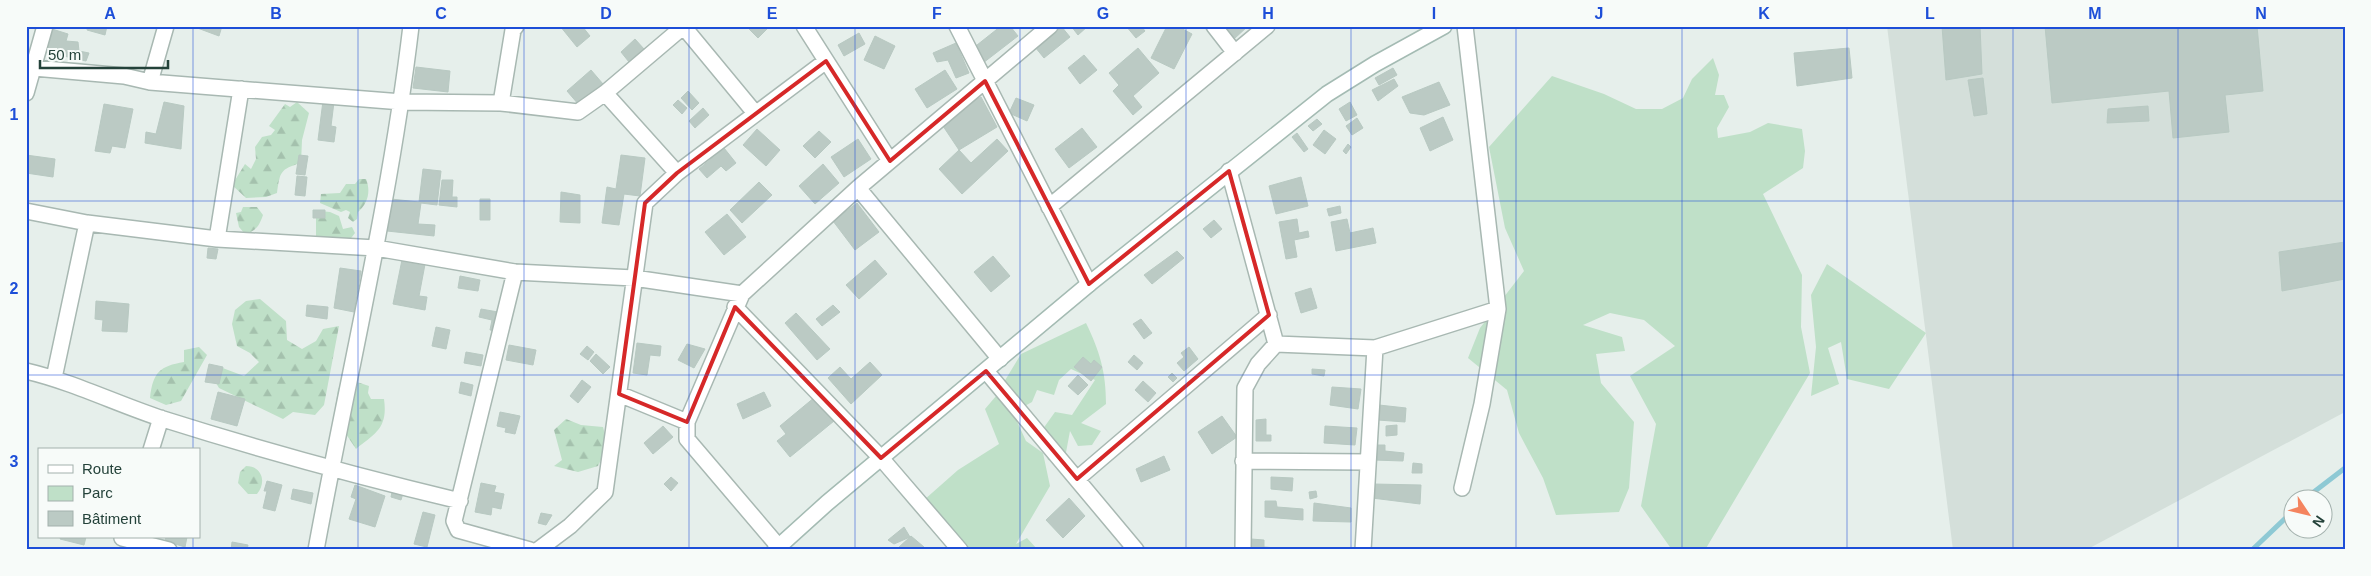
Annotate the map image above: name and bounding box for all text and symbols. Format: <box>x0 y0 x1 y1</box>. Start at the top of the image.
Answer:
text: A <box>104 5 116 22</box>
text: B <box>270 5 282 22</box>
text: C <box>435 5 447 22</box>
text: D <box>600 5 612 22</box>
text: E <box>767 5 778 22</box>
text: F <box>932 5 942 22</box>
text: G <box>1097 5 1109 22</box>
text: H <box>1262 5 1274 22</box>
text: I <box>1432 5 1436 22</box>
text: J <box>1595 5 1603 22</box>
text: K <box>1758 5 1770 22</box>
text: L <box>1925 5 1935 22</box>
text: M <box>2088 5 2102 22</box>
text: N <box>2255 5 2267 22</box>
scale bar <box>40 38 168 70</box>
text: 50 m <box>48 46 81 63</box>
text: 1 <box>10 106 19 123</box>
text: 2 <box>10 280 19 297</box>
legend <box>38 448 200 538</box>
text: 3 <box>10 453 19 470</box>
text: Route <box>82 460 122 477</box>
text: Parc <box>82 484 113 501</box>
north arrow <box>2284 488 2334 538</box>
text: Bâtiment <box>82 510 142 527</box>
text: N <box>2309 513 2328 530</box>

